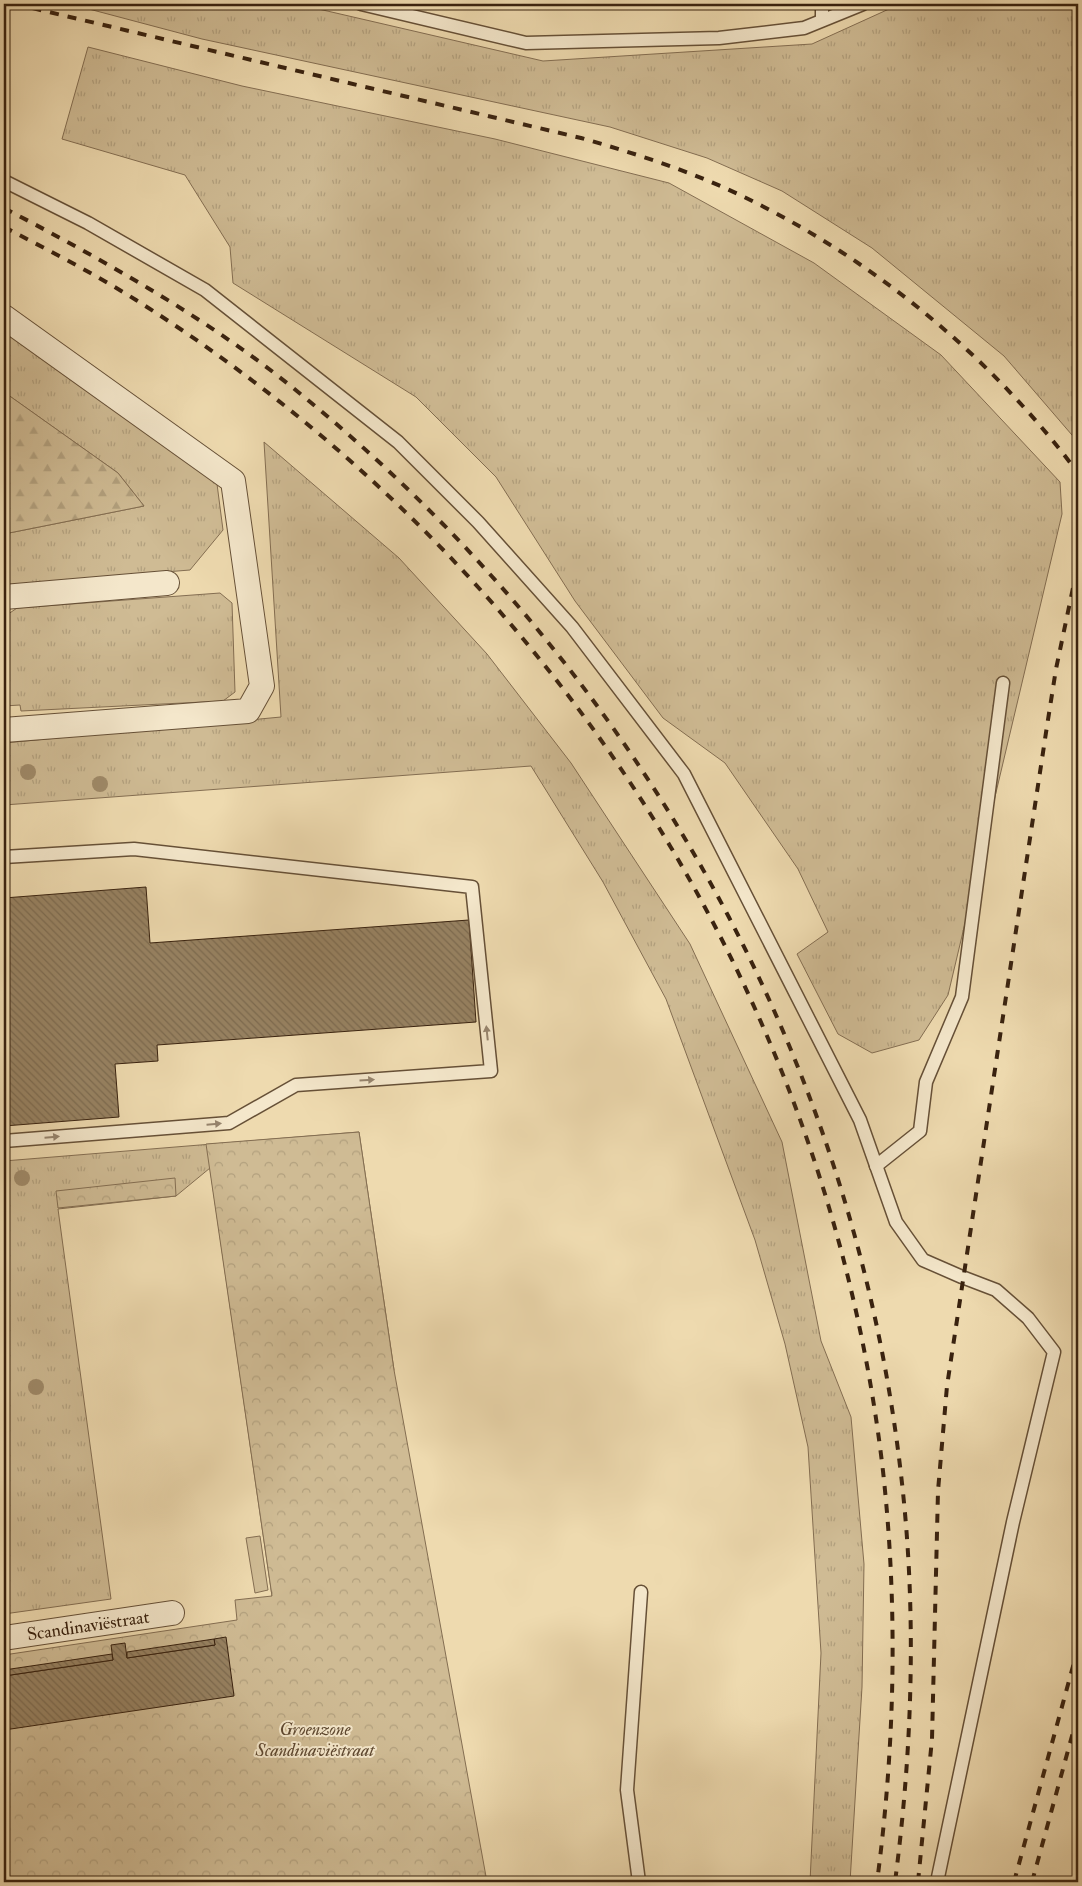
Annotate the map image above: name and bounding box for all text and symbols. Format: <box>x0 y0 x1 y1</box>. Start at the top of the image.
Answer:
one-way arrow <box>483 1025 491 1041</box>
one-way arrow <box>359 1075 375 1083</box>
one-way arrow <box>207 1120 223 1128</box>
one-way arrow <box>45 1132 61 1140</box>
street label: Scandinaviëstraat <box>25 1605 151 1646</box>
park label: Groenzone Scandinaviëstraat <box>254 1718 375 1762</box>

